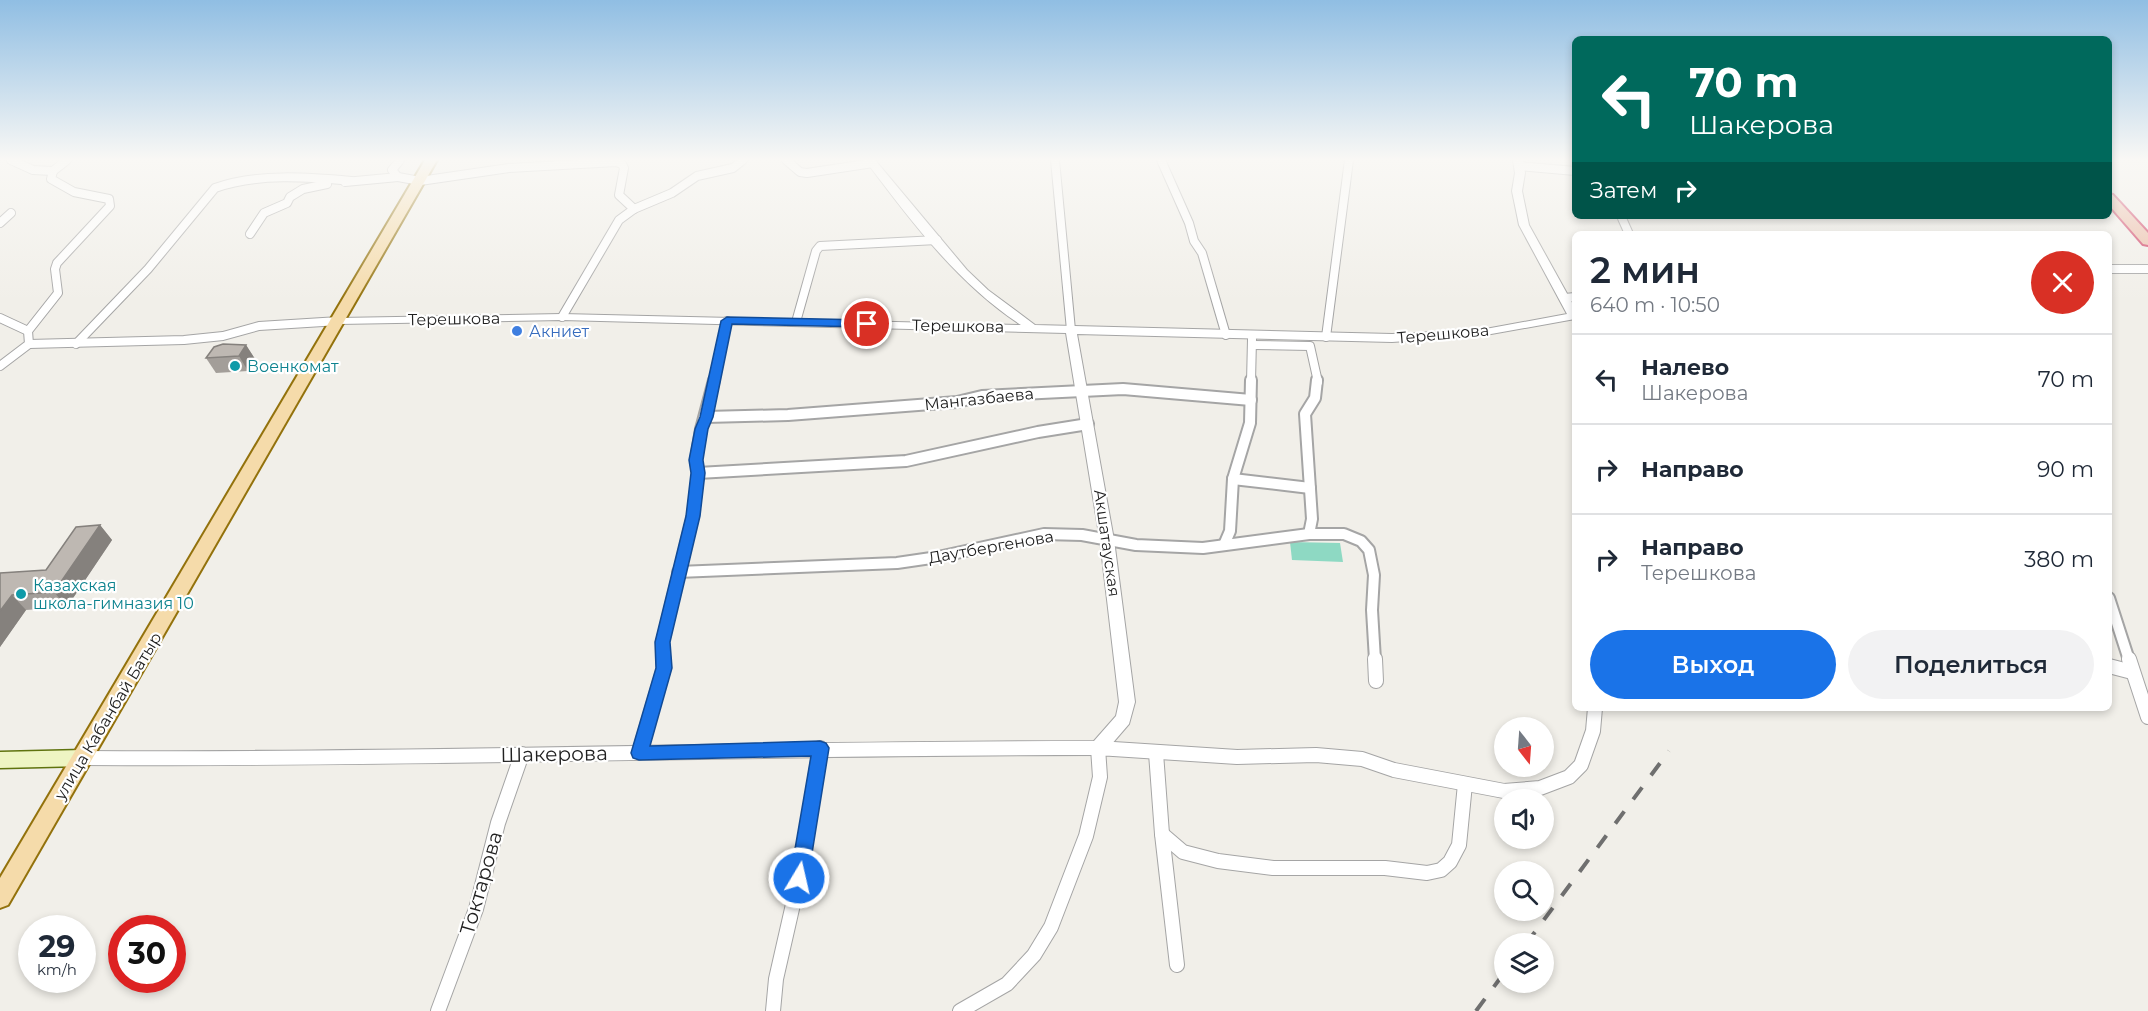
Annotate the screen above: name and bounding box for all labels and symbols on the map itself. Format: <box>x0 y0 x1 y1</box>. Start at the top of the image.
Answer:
pin <box>841 298 892 349</box>
street label: Терешкова <box>408 309 500 329</box>
street label: Терешкова <box>912 316 1004 336</box>
street label: Терешкова <box>1396 321 1490 347</box>
place label: Акниет <box>529 322 590 341</box>
marker: Акниет <box>510 324 524 338</box>
place label: Военкомат <box>247 357 339 376</box>
marker: Военкомат <box>228 359 242 373</box>
street label: Мангазбаева <box>923 384 1035 414</box>
street label: Акшатауская <box>1090 488 1124 598</box>
street label: Даутбергенова <box>927 527 1055 567</box>
place label: Казахская школа-гимназия 10 <box>33 576 194 613</box>
marker: Казахская школа-гимназия 10 <box>14 587 28 601</box>
street label: улица Кабанбай Батыр <box>50 629 166 804</box>
north arrow <box>1494 717 1554 777</box>
street label: Шакерова <box>500 741 608 767</box>
street label: Токтарова <box>455 829 507 937</box>
position arrow <box>767 846 831 910</box>
speed limit sign: 30 <box>108 915 186 993</box>

